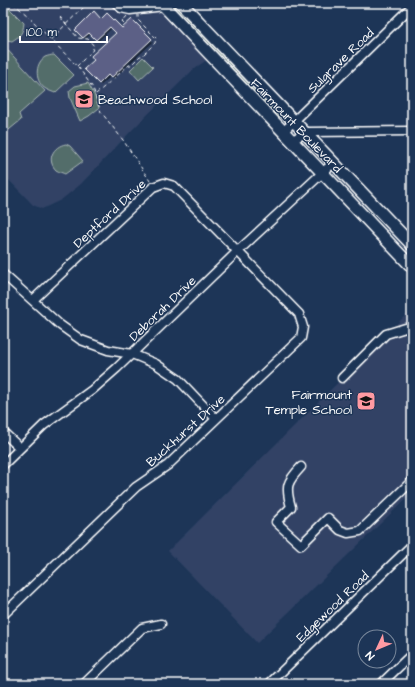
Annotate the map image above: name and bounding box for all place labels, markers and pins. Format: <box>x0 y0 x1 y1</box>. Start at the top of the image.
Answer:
school or university icon: Beachwood School <box>73 88 95 110</box>
place label: Beachwood School <box>98 91 212 109</box>
place label: Fairmount Temple School <box>266 386 353 419</box>
school or university icon: Fairmount Temple School <box>355 390 377 412</box>

